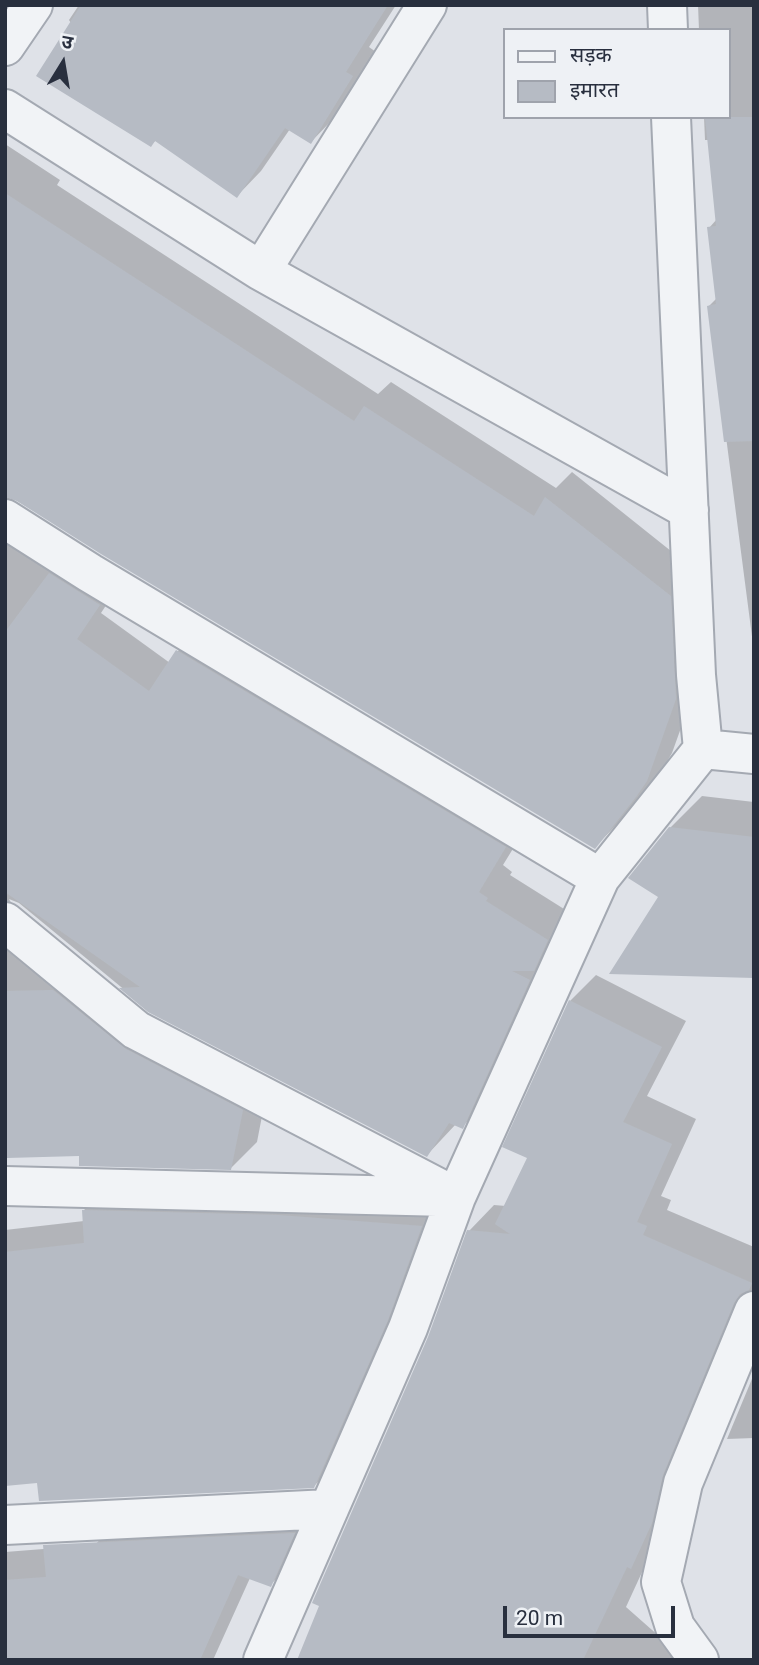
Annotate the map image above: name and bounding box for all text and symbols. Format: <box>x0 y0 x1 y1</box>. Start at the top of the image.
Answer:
north arrow <box>28 28 98 98</box>
legend <box>504 28 731 119</box>
text: उ <box>59 30 75 54</box>
text: सड़क <box>570 43 612 67</box>
text: इमारत <box>570 78 619 102</box>
scale bar <box>507 1592 678 1636</box>
text: 20 m <box>516 1606 563 1630</box>

